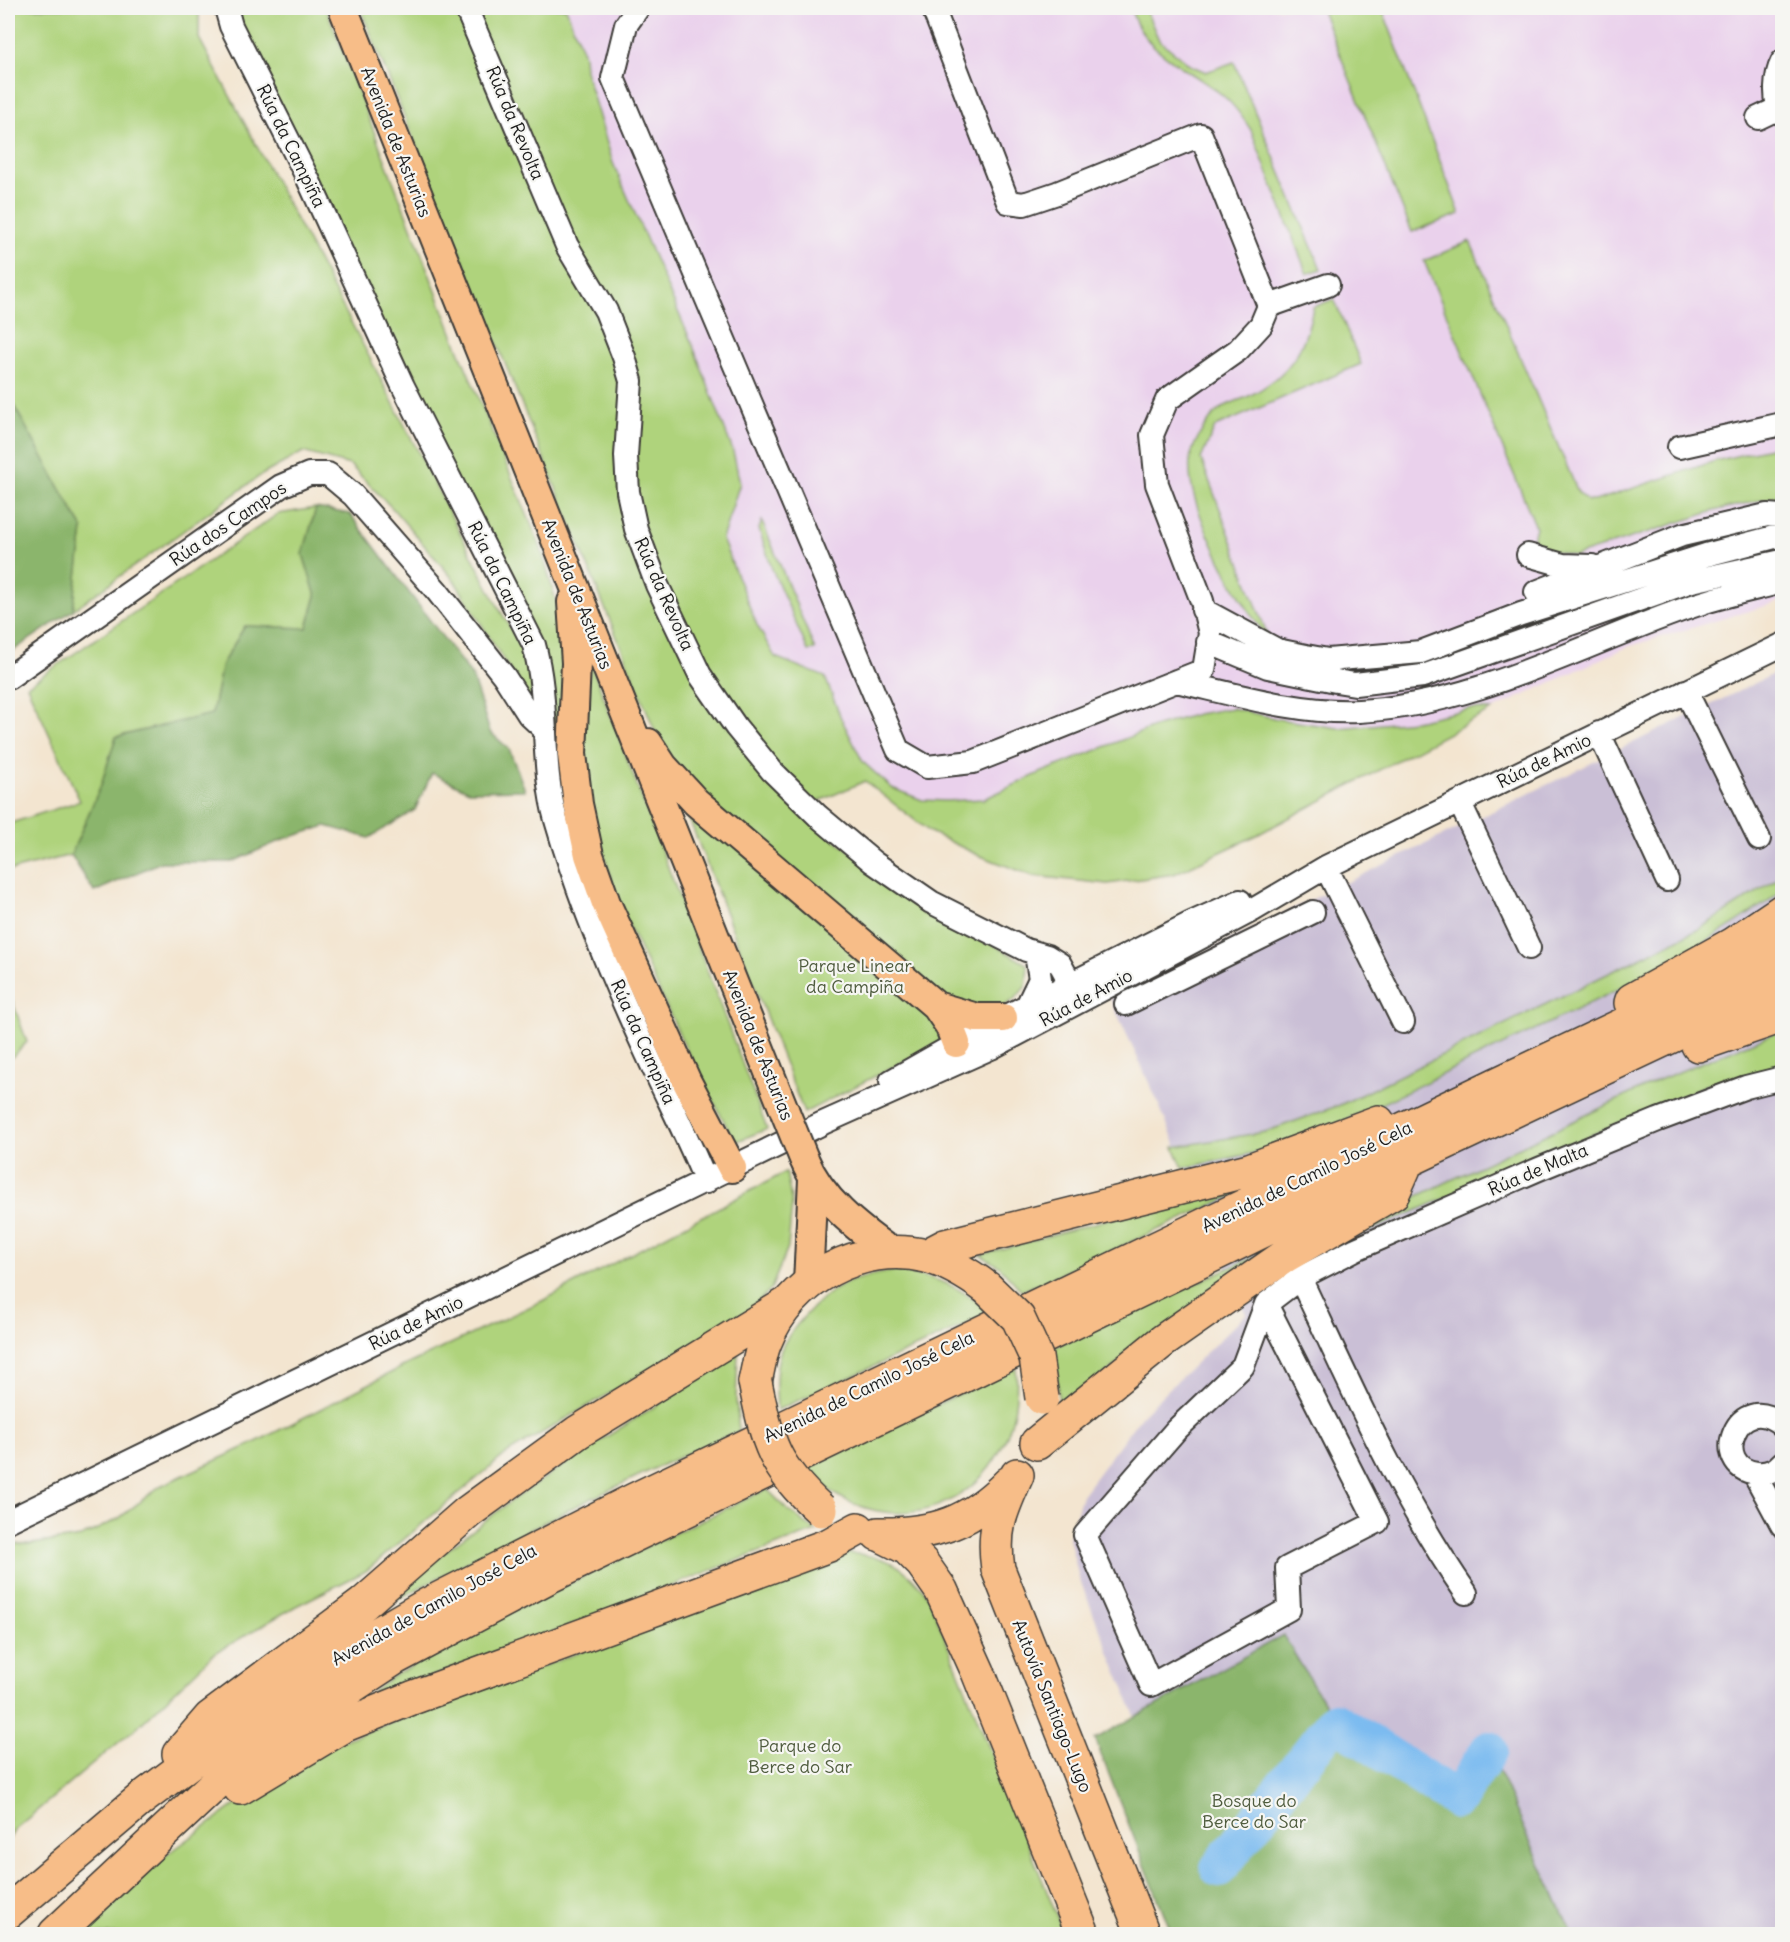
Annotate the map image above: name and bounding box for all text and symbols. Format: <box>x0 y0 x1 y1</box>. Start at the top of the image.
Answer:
street label: Rúa da Revolta <box>481 62 550 183</box>
street label: Avenida de Asturias <box>356 63 437 220</box>
street label: Rúa da Campiña <box>252 80 331 211</box>
street label: Rúa dos Campos <box>165 476 290 571</box>
street label: Avenida de Asturias <box>537 515 618 672</box>
street label: Rúa da Campiña <box>463 517 542 648</box>
street label: Rúa da Revolta <box>629 534 700 654</box>
street label: Rúa de Amio <box>1493 728 1595 793</box>
park label: Parque Linear da Campiña <box>798 954 913 998</box>
street label: Rúa de Amio <box>1035 963 1136 1032</box>
street label: Avenida de Asturias <box>718 966 799 1123</box>
street label: Rúa da Campiña <box>606 976 681 1108</box>
street label: Avenida de Camilo José Cela <box>1198 1116 1416 1238</box>
street label: Rúa de Malta <box>1485 1138 1591 1201</box>
street label: Rúa de Amio <box>365 1290 467 1355</box>
street label: Avenida de Camilo José Cela <box>760 1326 978 1448</box>
street label: Avenida de Camilo José Cela <box>327 1539 540 1671</box>
street label: Autovía Santiago-Lugo <box>1007 1616 1098 1796</box>
park label: Parque do Berce do Sar <box>748 1734 853 1778</box>
park label: Bosque do Berce do Sar <box>1202 1789 1307 1833</box>

